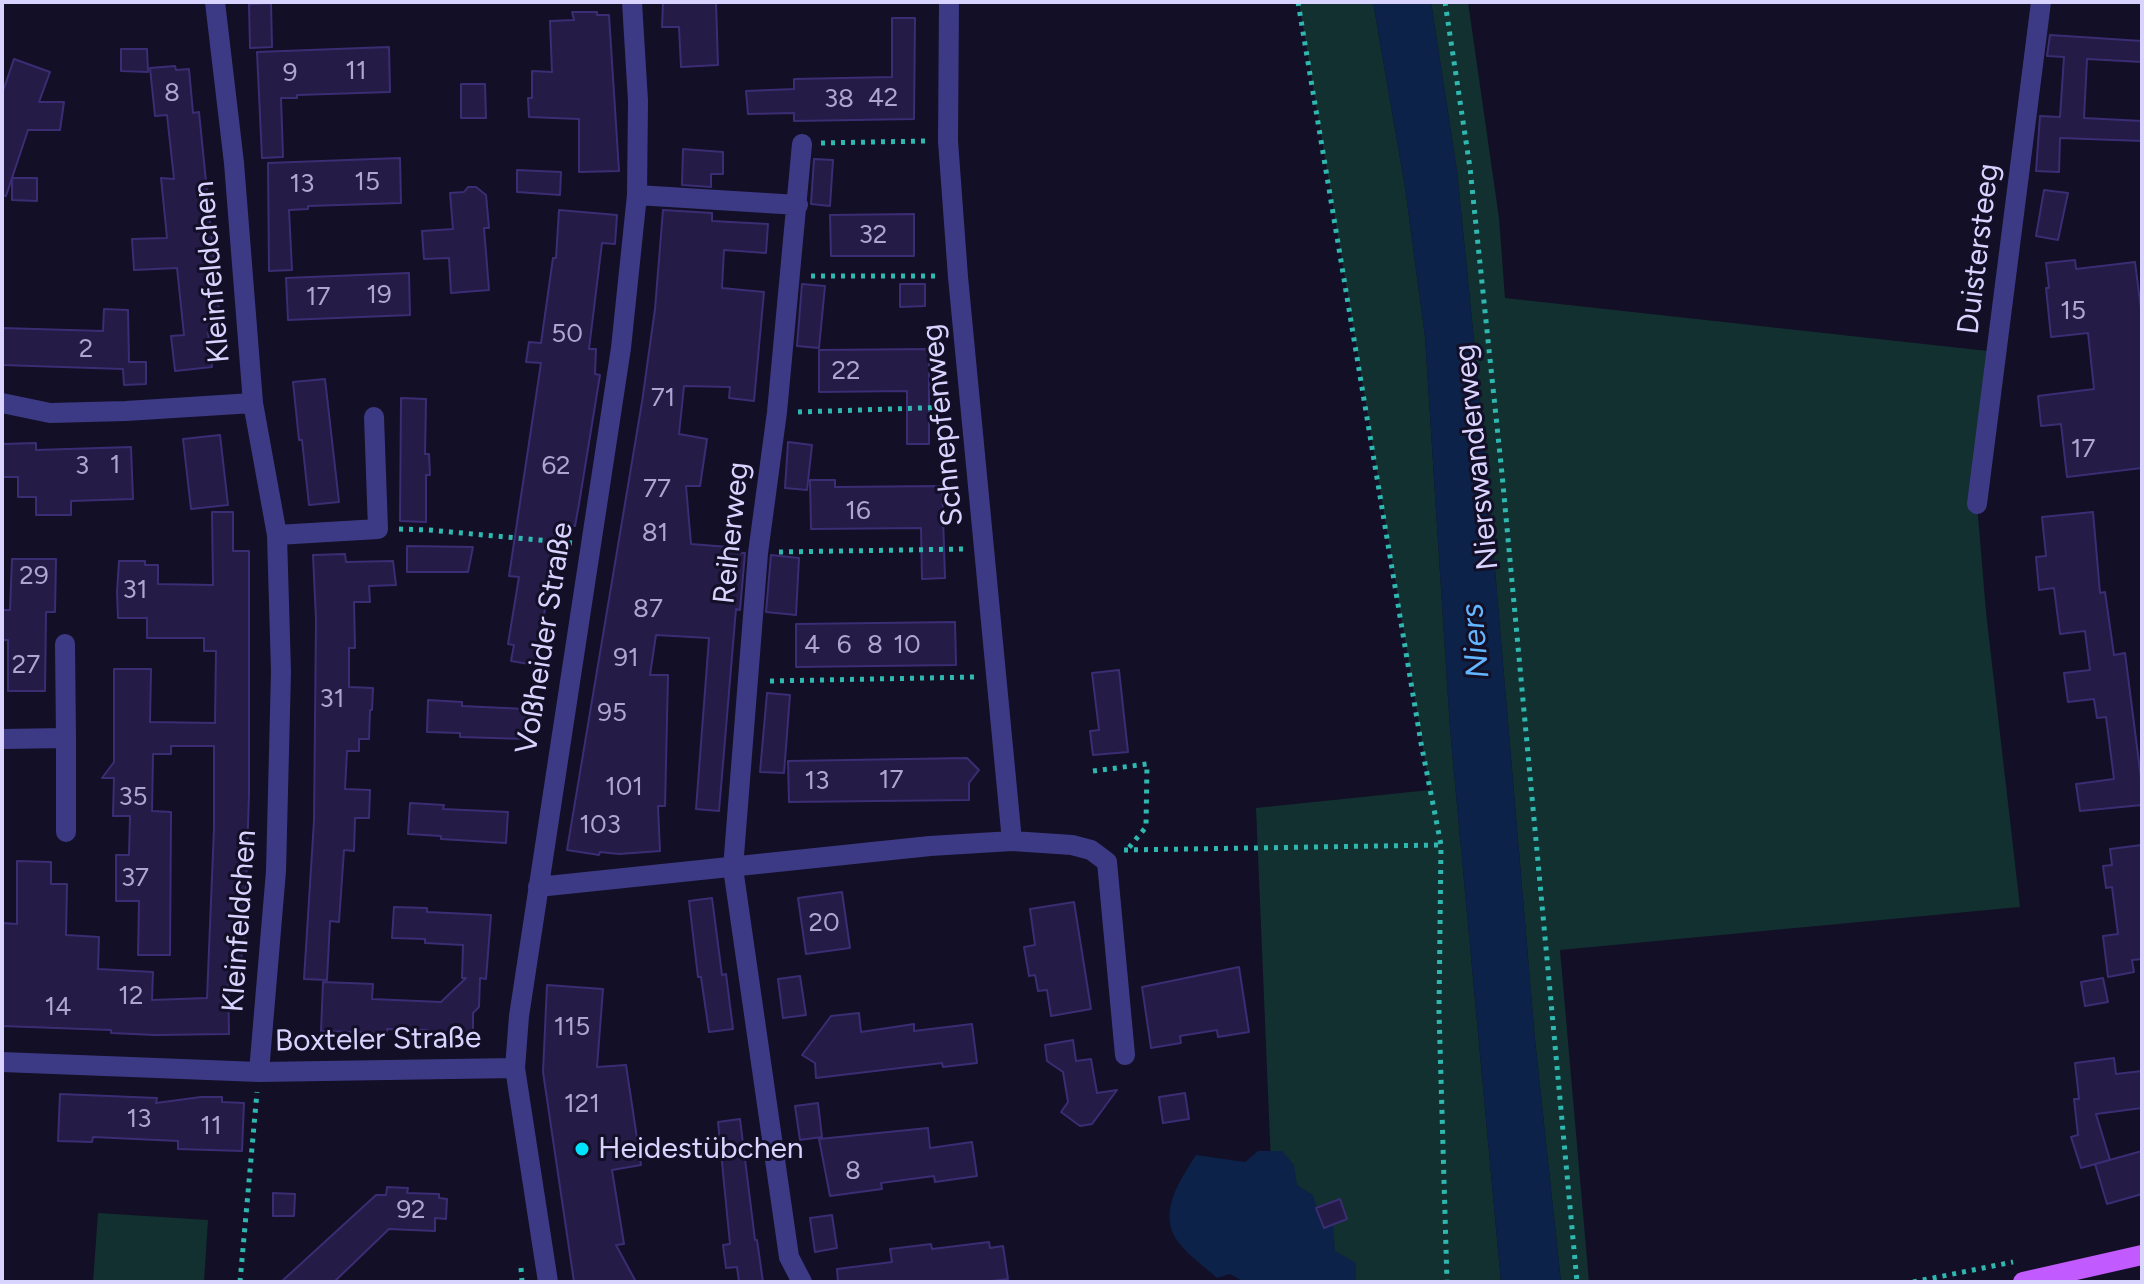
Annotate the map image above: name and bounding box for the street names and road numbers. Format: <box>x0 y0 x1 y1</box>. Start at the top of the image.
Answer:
street label: Duistersteeg <box>1951 162 2007 336</box>
street label: Kleinfeldchen <box>186 179 238 365</box>
street label: Schnepfenweg <box>914 322 972 528</box>
street label: Nierswanderweg <box>1447 342 1507 572</box>
street label: Reiherweg <box>707 460 757 606</box>
street label: Voßheider Straße <box>509 520 581 756</box>
street label: Kleinfeldchen <box>216 829 264 1013</box>
street label: Boxteler Straße <box>274 1020 482 1060</box>

